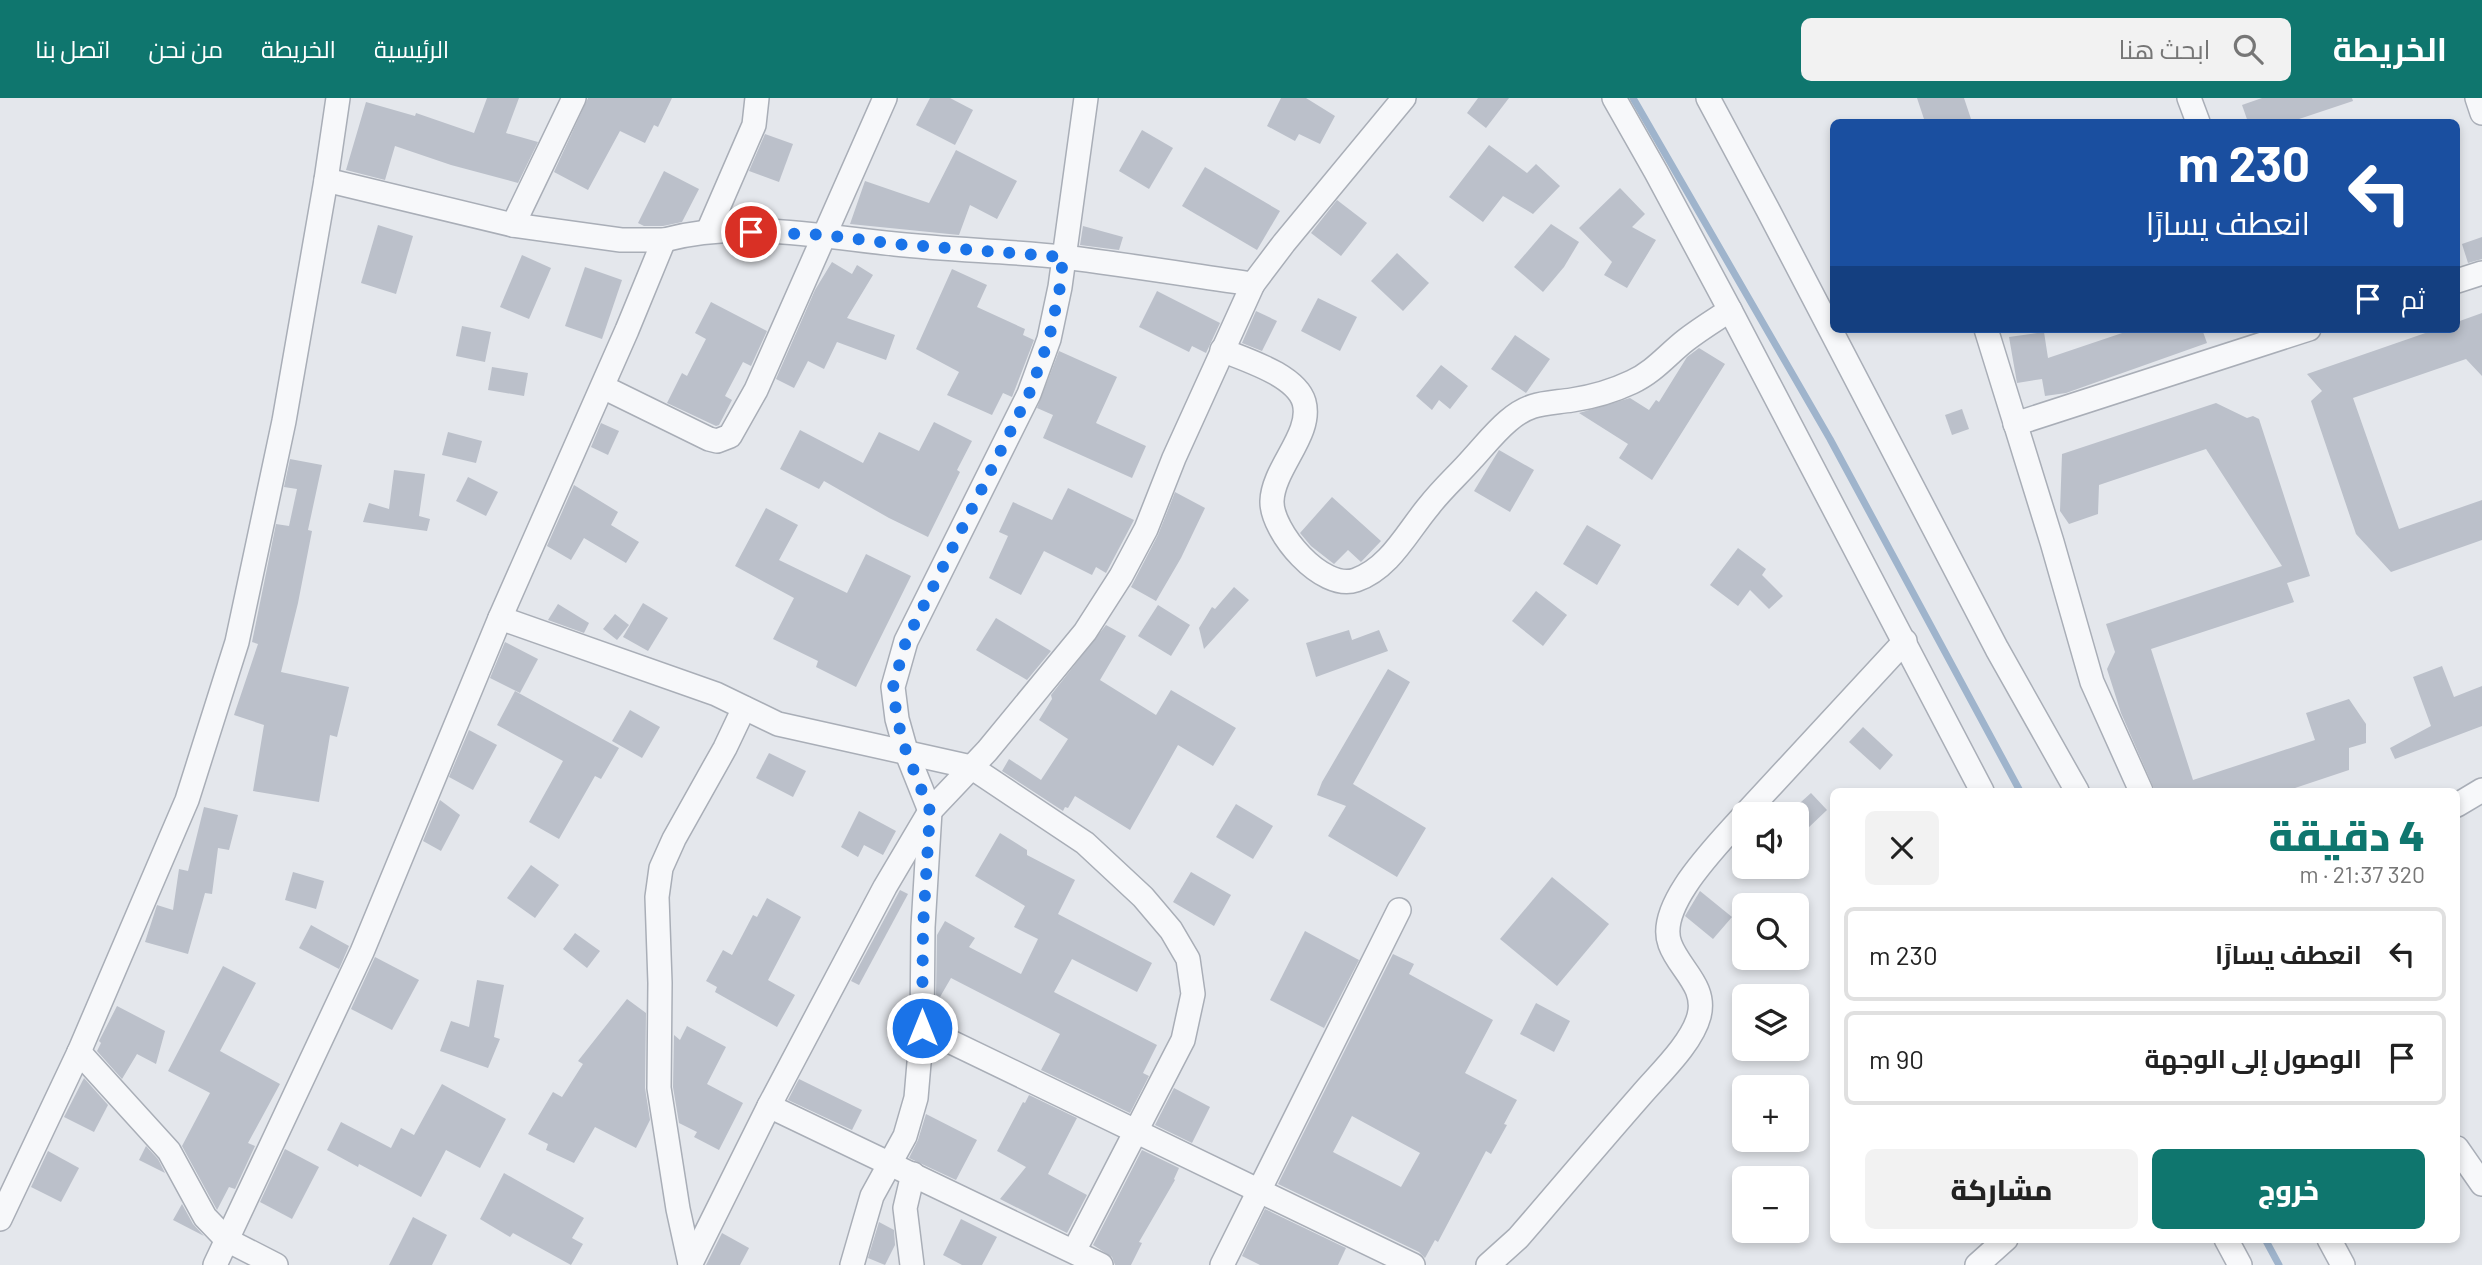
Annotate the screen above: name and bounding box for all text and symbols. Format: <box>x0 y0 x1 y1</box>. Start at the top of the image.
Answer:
search box <box>1801 18 2291 81</box>
text: الخريطة <box>2333 28 2447 68</box>
icon: search <box>2229 30 2267 68</box>
text: ابحث هنا <box>2119 33 2211 64</box>
text: اتصل بنا <box>35 34 110 63</box>
text: من نحن <box>148 34 223 63</box>
text: الخريطة <box>261 34 336 63</box>
text: الرئيسية <box>374 34 449 63</box>
text: 230 m <box>2178 133 2310 192</box>
icon: left <box>2334 147 2425 238</box>
pin <box>721 202 781 262</box>
text: انعطف يسارًا <box>2146 203 2310 241</box>
icon: arrive <box>732 213 770 251</box>
icon: arrive <box>2349 280 2387 318</box>
text: ثم <box>2401 283 2425 314</box>
map controls <box>1732 802 1809 1243</box>
button: sound <box>1732 802 1809 879</box>
text: 4 دقيقة <box>2268 809 2425 859</box>
button: close <box>1865 811 1939 885</box>
text: 320 m · 21:37 <box>2300 860 2425 888</box>
button: search <box>1732 893 1809 970</box>
icon: left <box>2383 935 2421 973</box>
text: انعطف يسارًا <box>2215 938 2362 969</box>
text: 230 m <box>1869 939 1938 970</box>
button: layers <box>1732 984 1809 1061</box>
position arrow <box>885 991 959 1065</box>
icon: arrive <box>2383 1039 2421 1077</box>
text: الوصول إلى الوجهة <box>2144 1042 2362 1073</box>
text: 90 m <box>1869 1043 1924 1074</box>
button: + <box>1732 1075 1809 1152</box>
button: مشاركة <box>1865 1149 2138 1229</box>
button: خروج <box>2152 1149 2425 1229</box>
button: − <box>1732 1166 1809 1243</box>

